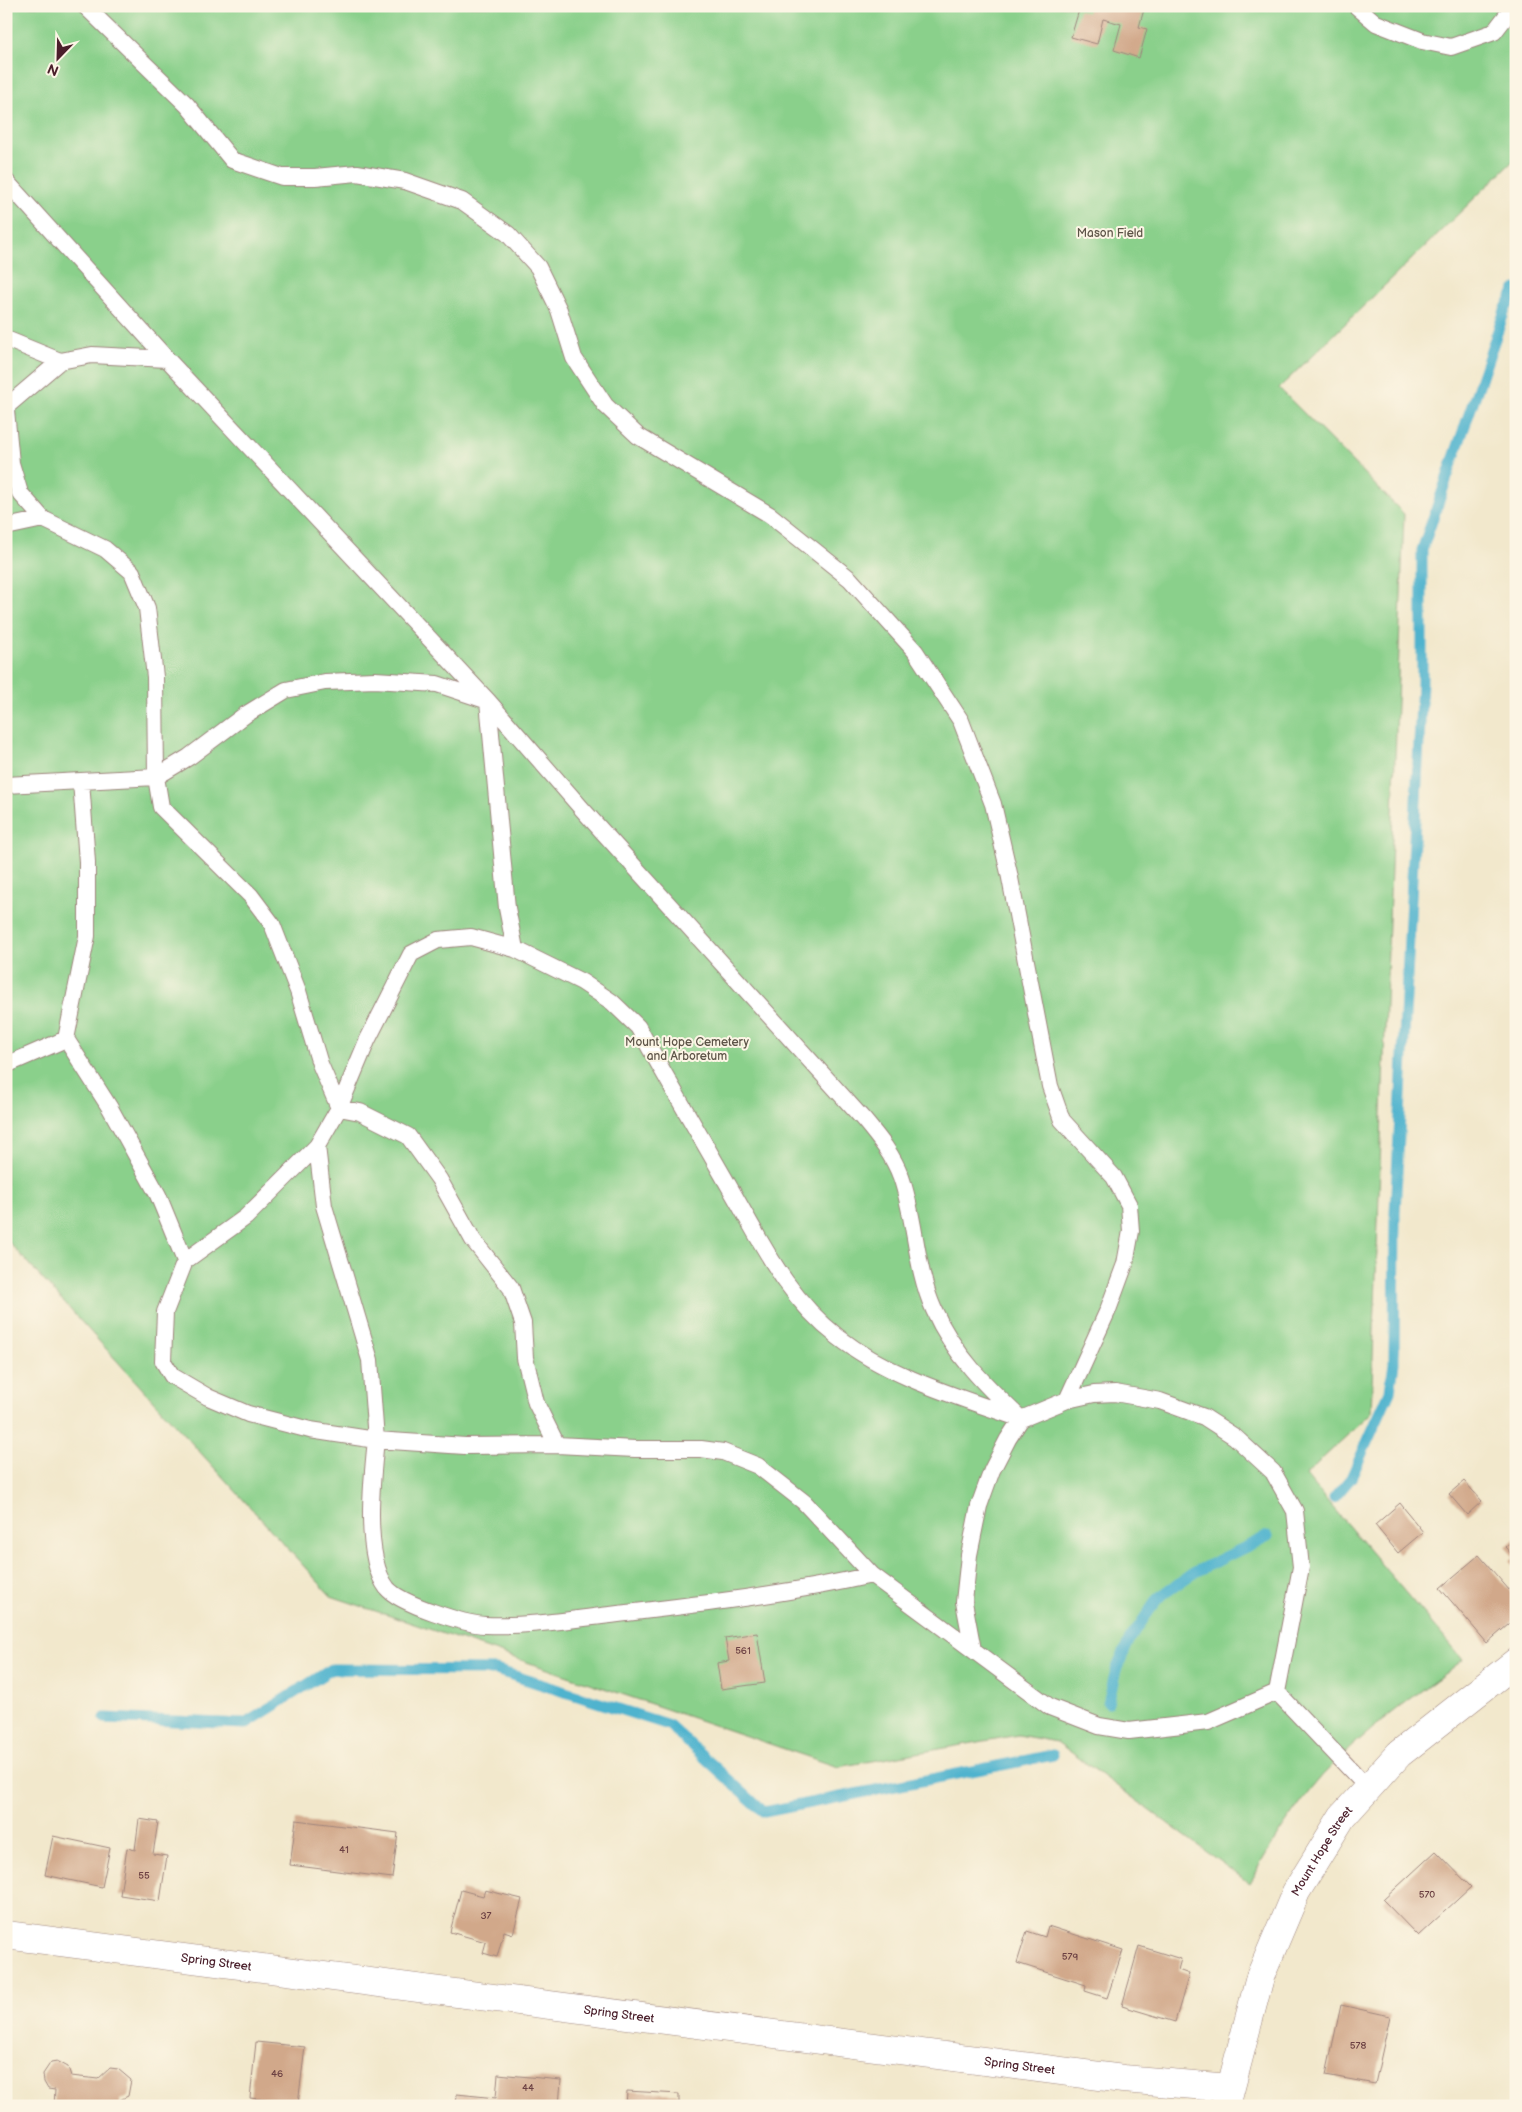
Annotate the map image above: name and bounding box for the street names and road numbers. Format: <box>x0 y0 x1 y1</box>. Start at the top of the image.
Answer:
street label: Mount Hope Street <box>1288 1803 1356 1899</box>
street label: Spring Street <box>180 1951 253 1975</box>
street label: Spring Street <box>583 2003 655 2027</box>
street label: Spring Street <box>983 2054 1056 2078</box>

